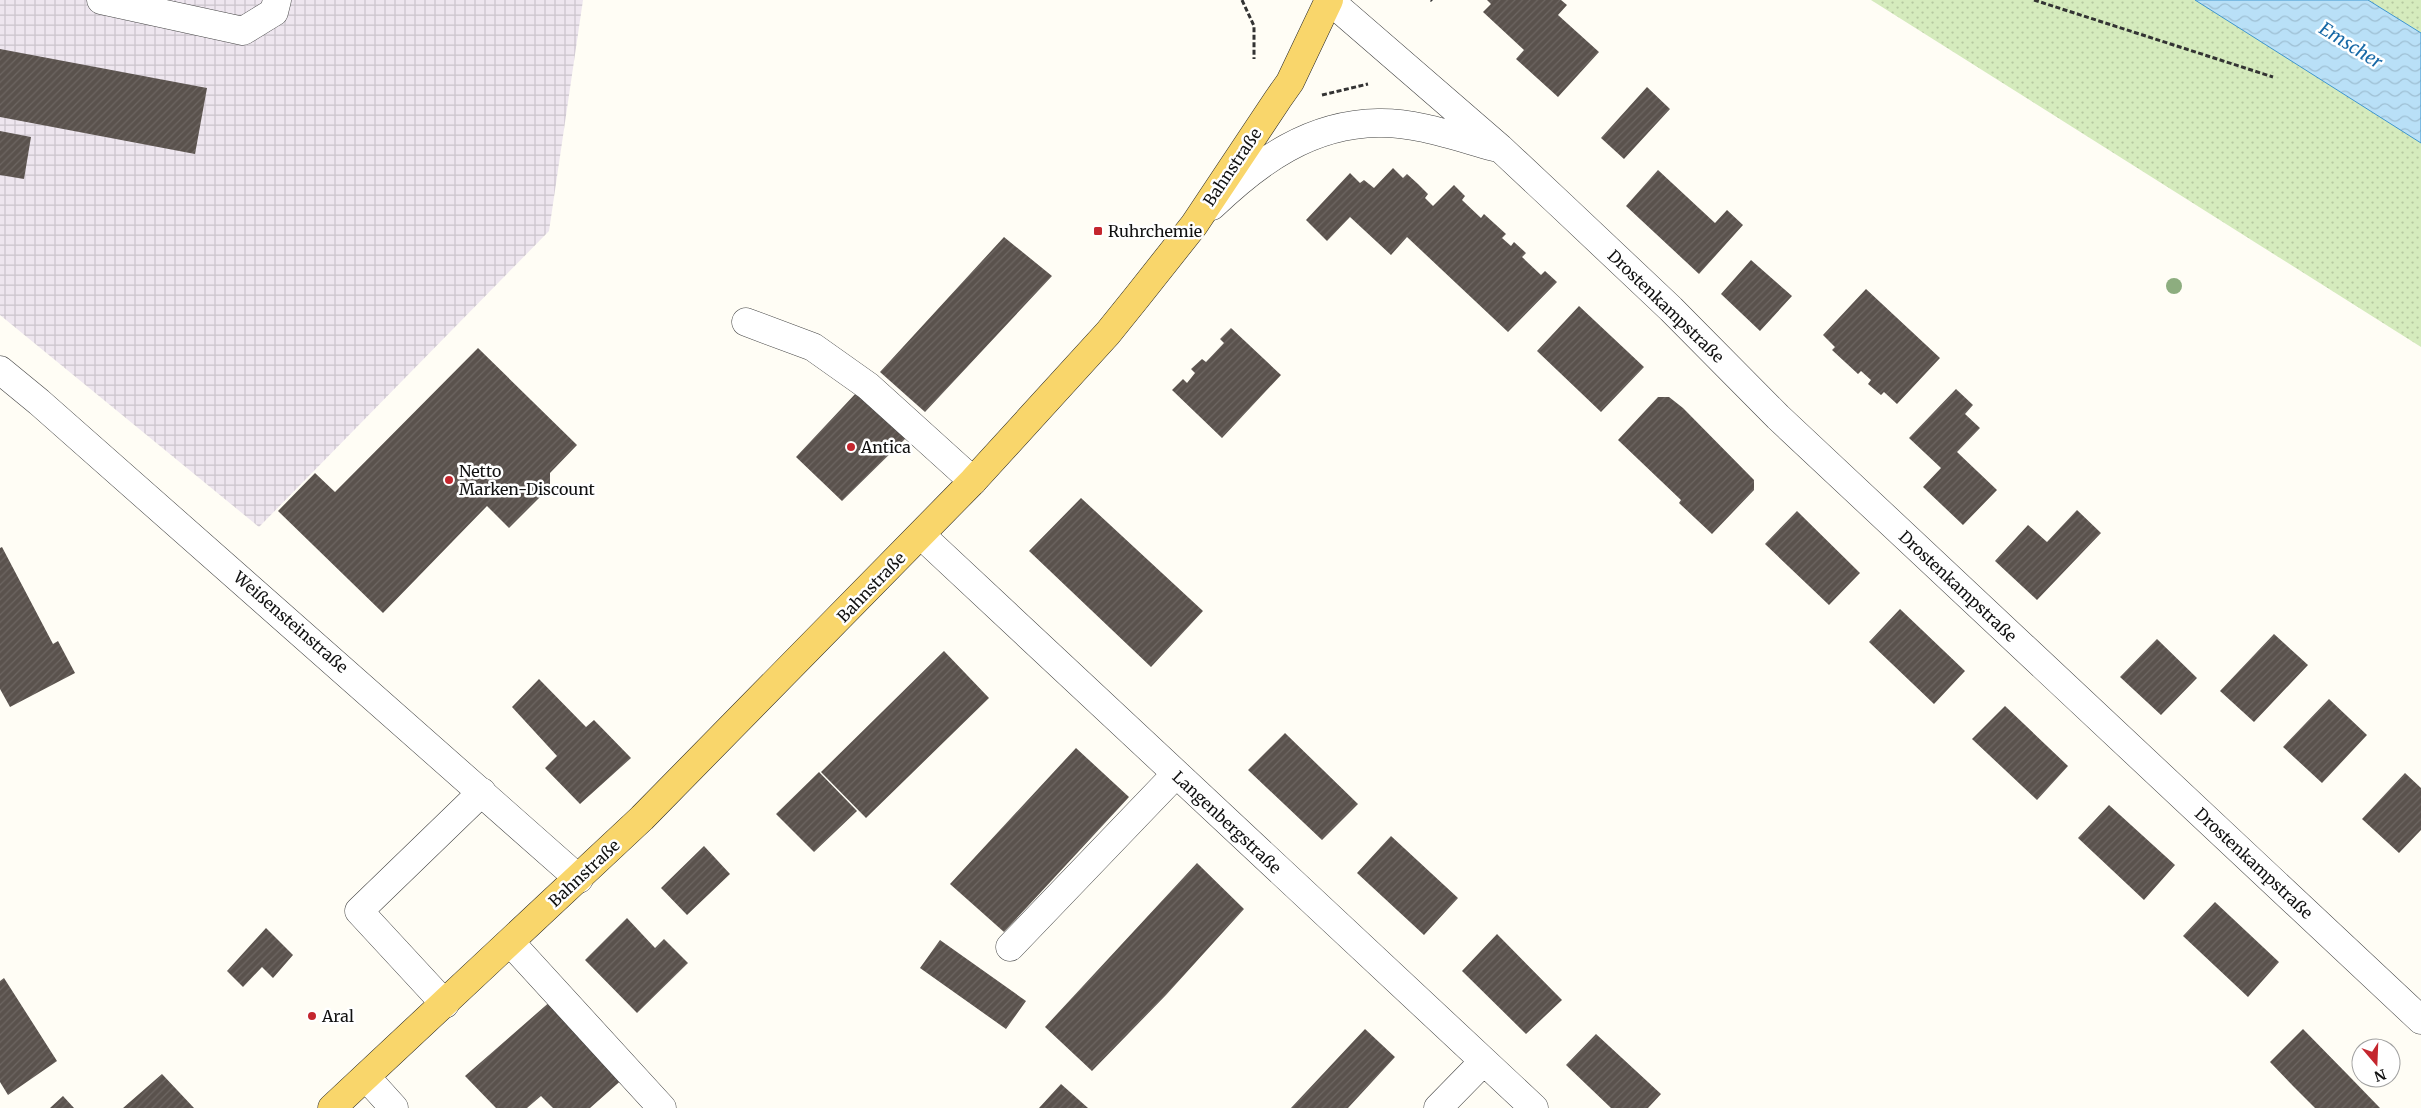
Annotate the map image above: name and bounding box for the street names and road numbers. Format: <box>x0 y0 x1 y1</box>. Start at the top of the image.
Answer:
street label: Bahnstraße <box>1199 124 1265 210</box>
street label: Drostenkampstraße <box>1604 245 1728 367</box>
street label: Drostenkampstraße <box>1895 526 2021 646</box>
street label: Bahnstraße <box>833 548 909 626</box>
street label: Weißensteinstraße <box>229 566 352 677</box>
street label: Langenbergstraße <box>1168 766 1286 878</box>
street label: Drostenkampstraße <box>2191 803 2317 923</box>
street label: Bahnstraße <box>544 835 624 911</box>

